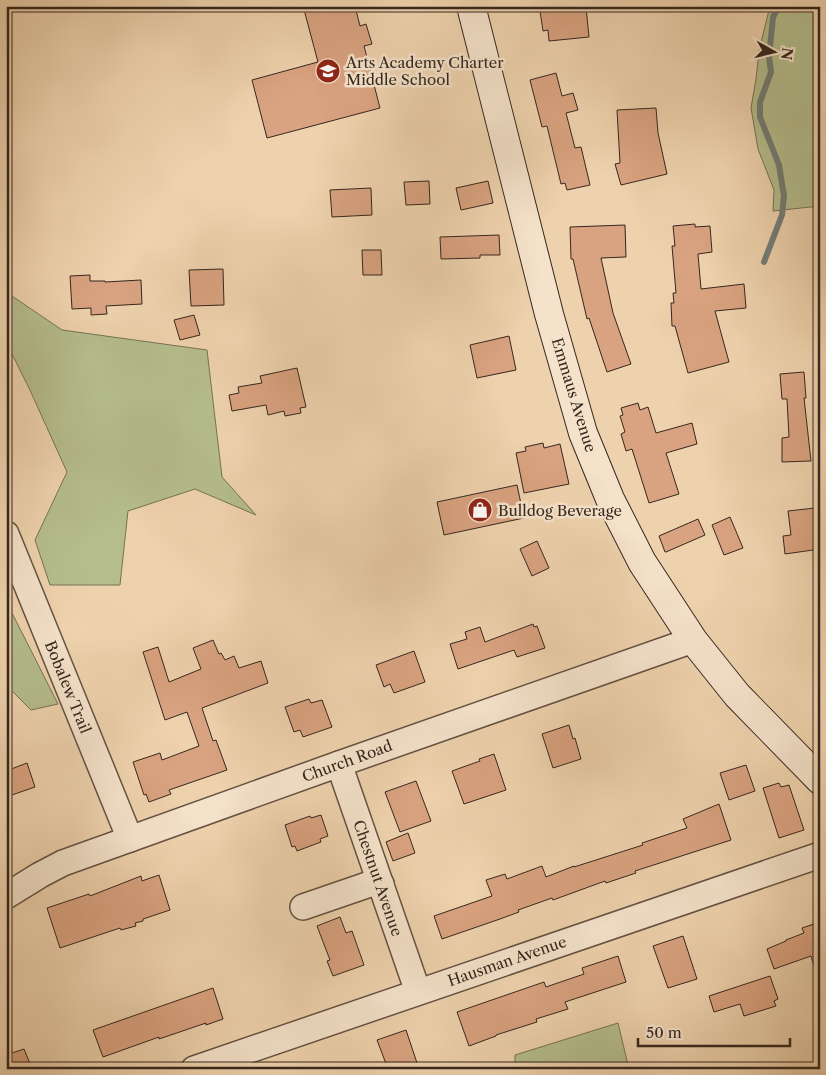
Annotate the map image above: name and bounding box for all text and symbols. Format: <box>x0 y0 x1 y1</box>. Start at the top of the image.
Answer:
north arrow <box>748 28 798 78</box>
text: N <box>777 47 797 61</box>
place label: Arts Academy Charter Middle School <box>345 53 504 89</box>
school or university icon: Arts Academy Charter Middle School <box>315 58 341 84</box>
street label: Emmaus Avenue <box>548 335 600 455</box>
shop icon: Bulldog Beverage <box>467 497 493 523</box>
place label: Bulldog Beverage <box>498 501 622 520</box>
street label: Bobalew Trail <box>41 638 95 737</box>
street label: Church Road <box>299 736 395 786</box>
street label: Chestnut Avenue <box>349 817 407 939</box>
street label: Hausman Avenue <box>445 932 569 990</box>
scale bar <box>638 1015 791 1047</box>
text: 50 m <box>646 1023 682 1042</box>

